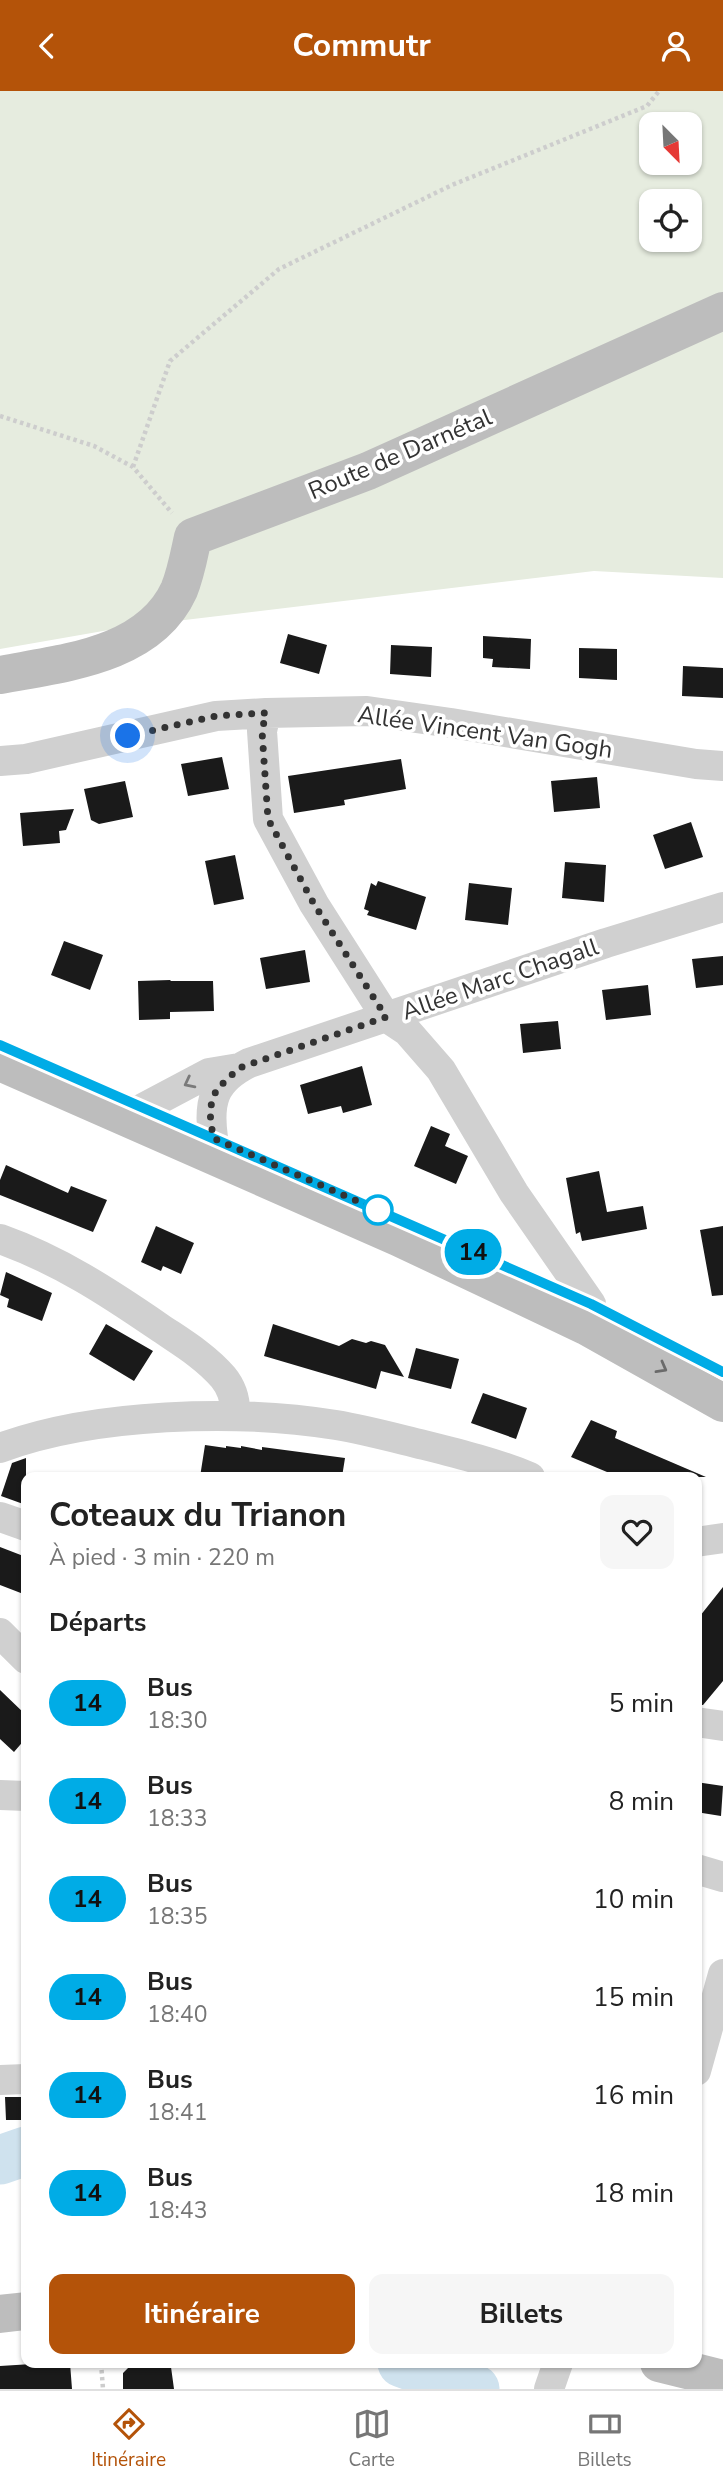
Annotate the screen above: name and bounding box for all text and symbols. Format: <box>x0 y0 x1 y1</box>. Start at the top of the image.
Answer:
text: Commutr <box>292 24 431 67</box>
icon: back <box>28 27 66 65</box>
icon: person <box>657 27 695 65</box>
north arrow <box>639 112 702 175</box>
map controls <box>639 112 702 252</box>
button: locate <box>639 189 702 252</box>
street label: Route de Darnétal <box>303 401 497 507</box>
street label: Allée Vincent Van Gogh <box>356 698 614 766</box>
your location <box>110 718 145 753</box>
street label: Allée Marc Chagall <box>398 930 602 1028</box>
one-way arrow <box>184 1074 196 1088</box>
unlabelled marker <box>363 1195 393 1225</box>
line badge: 14 <box>442 1229 504 1275</box>
text: 14 <box>459 1236 487 1268</box>
one-way arrow <box>655 1360 667 1373</box>
text: Coteaux du Trianon <box>49 1493 346 1538</box>
button: heart <box>600 1495 674 1569</box>
text: À pied · 3 min · 220 m <box>49 1542 275 1573</box>
text: Départs <box>49 1605 146 1640</box>
text: Bus <box>147 1670 193 1705</box>
text: 5 min <box>609 1686 674 1721</box>
text: 14 <box>73 1687 102 1719</box>
text: 18:30 <box>147 1705 207 1736</box>
text: Bus <box>147 1768 193 1803</box>
text: 8 min <box>609 1784 674 1819</box>
text: 14 <box>73 1785 102 1817</box>
text: 18:33 <box>147 1803 207 1834</box>
text: Bus <box>147 1866 193 1901</box>
text: 10 min <box>593 1882 674 1917</box>
text: 14 <box>73 1883 102 1915</box>
text: 18:35 <box>147 1901 207 1932</box>
text: Bus <box>147 1964 193 1999</box>
text: 15 min <box>593 1980 674 2015</box>
text: 14 <box>73 1981 102 2013</box>
text: 18:40 <box>147 1999 207 2030</box>
text: Bus <box>147 2062 193 2097</box>
text: 16 min <box>593 2078 674 2113</box>
text: 14 <box>73 2079 102 2111</box>
text: 18:41 <box>147 2097 207 2128</box>
text: Bus <box>147 2160 193 2195</box>
text: 18 min <box>593 2176 674 2211</box>
text: 14 <box>73 2177 102 2209</box>
text: 18:43 <box>147 2195 207 2226</box>
button: Itinéraire <box>49 2274 355 2354</box>
button: Billets <box>369 2274 674 2354</box>
tab: Itinéraire <box>91 2405 166 2473</box>
tab: Carte <box>348 2405 395 2473</box>
tab: Billets <box>577 2405 632 2473</box>

